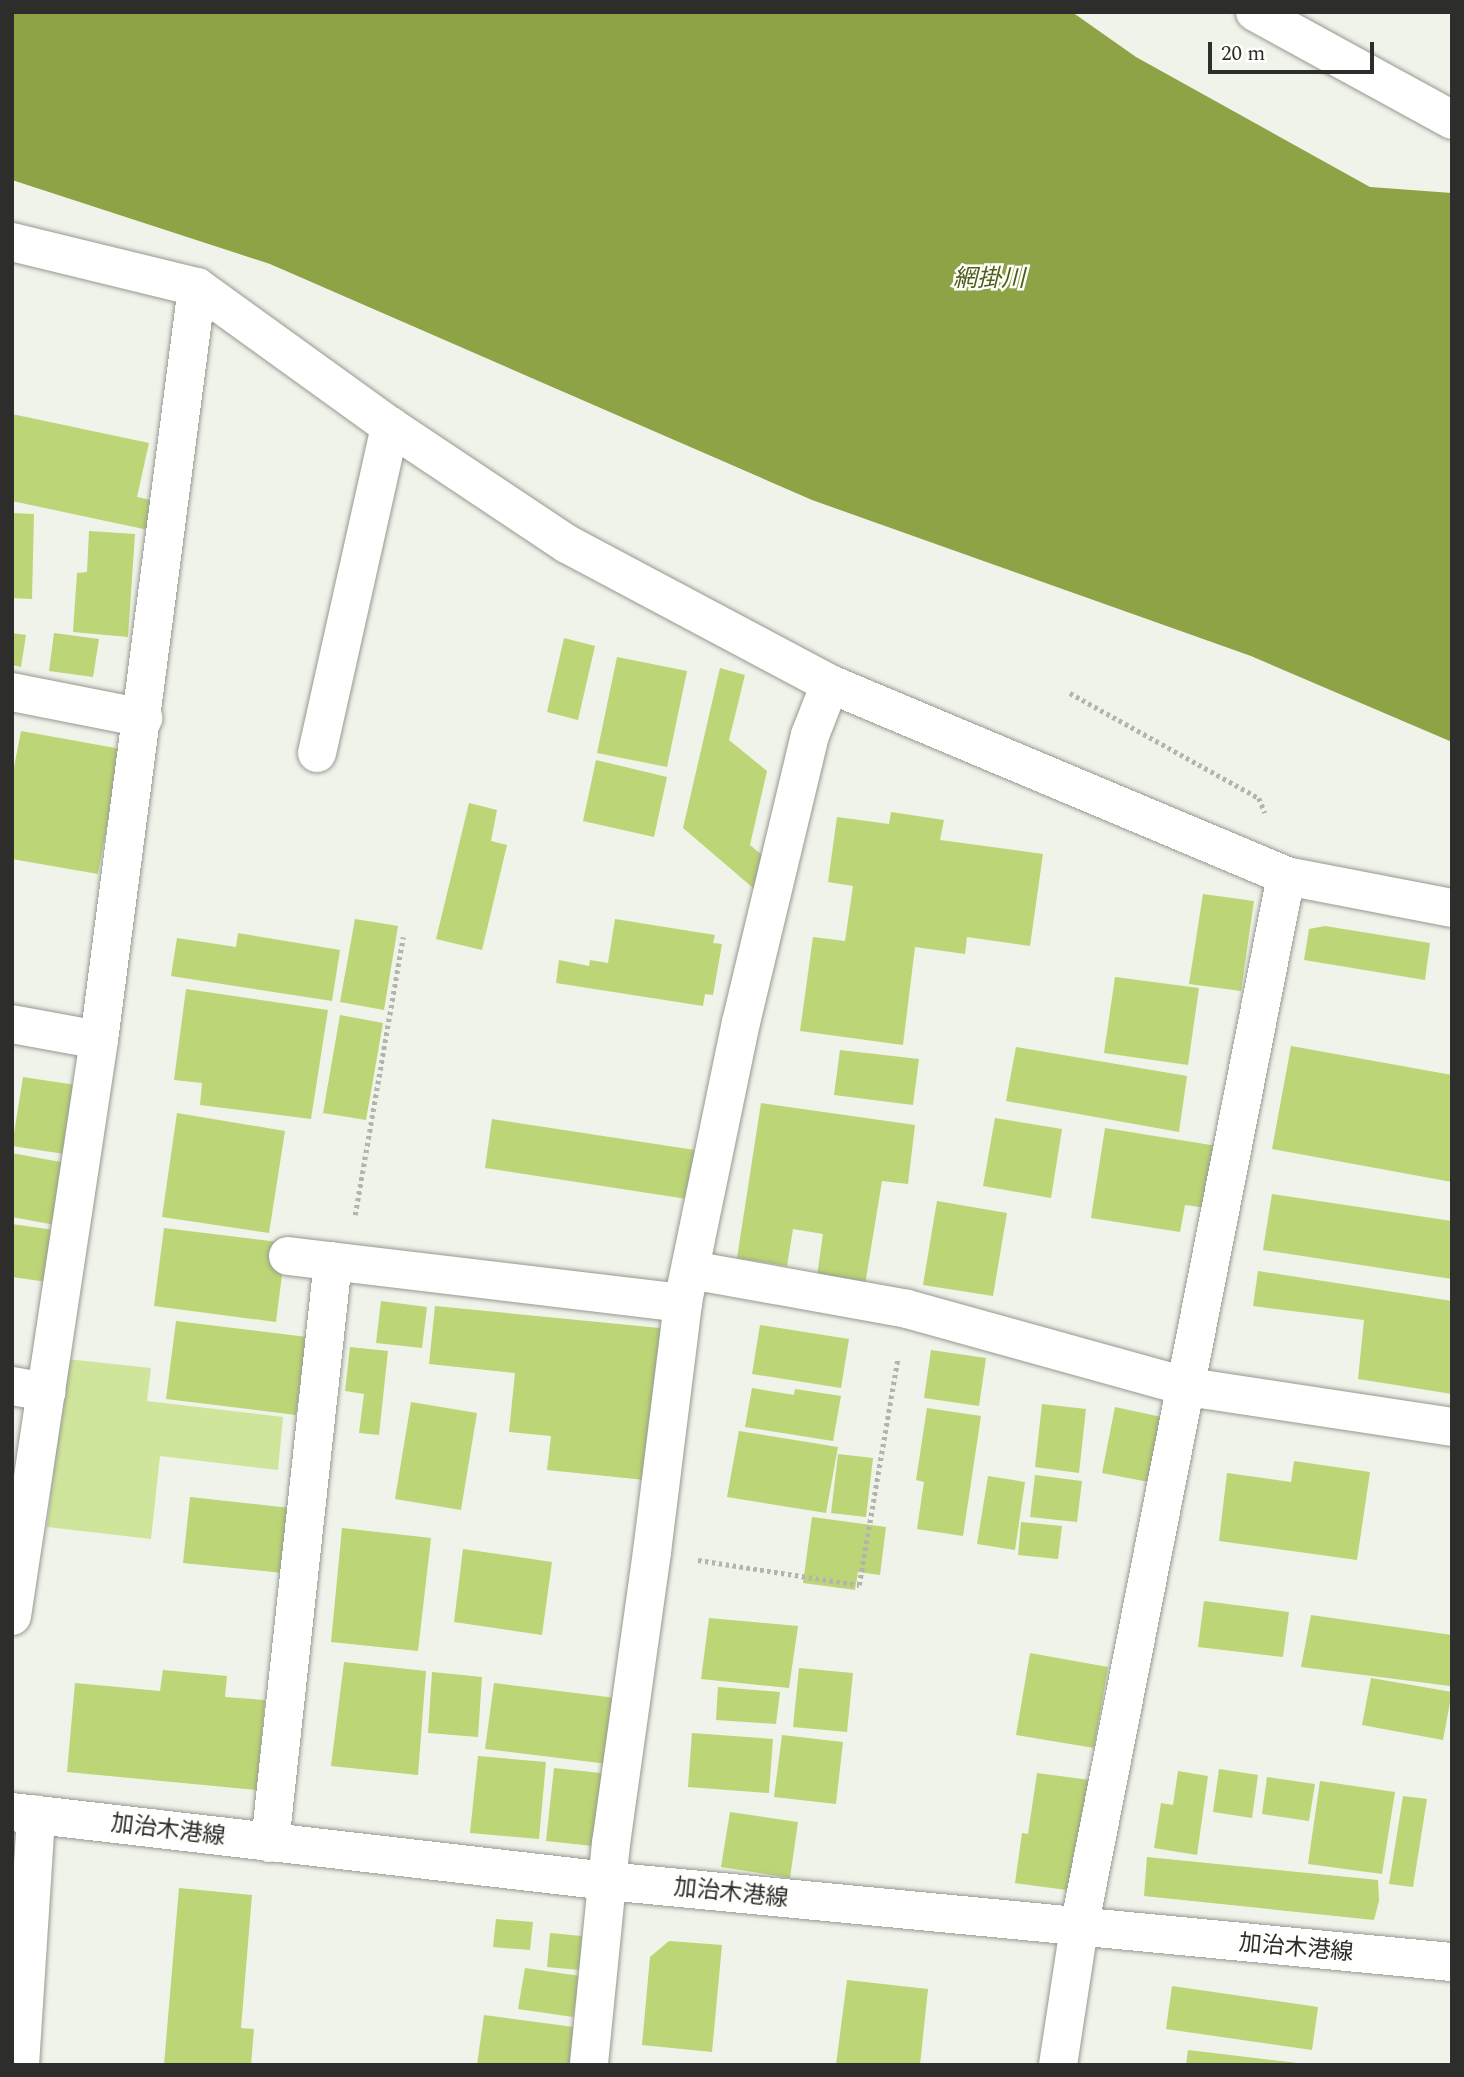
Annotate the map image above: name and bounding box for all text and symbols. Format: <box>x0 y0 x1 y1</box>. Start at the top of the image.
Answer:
scale bar <box>1212 28 1378 72</box>
text: 20 m <box>1221 38 1265 70</box>
water label: 網掛川 <box>953 266 1025 294</box>
street label: 加治木港線 <box>109 1810 227 1852</box>
street label: 加治木港線 <box>672 1874 790 1914</box>
street label: 加治木港線 <box>1238 1930 1354 1968</box>

